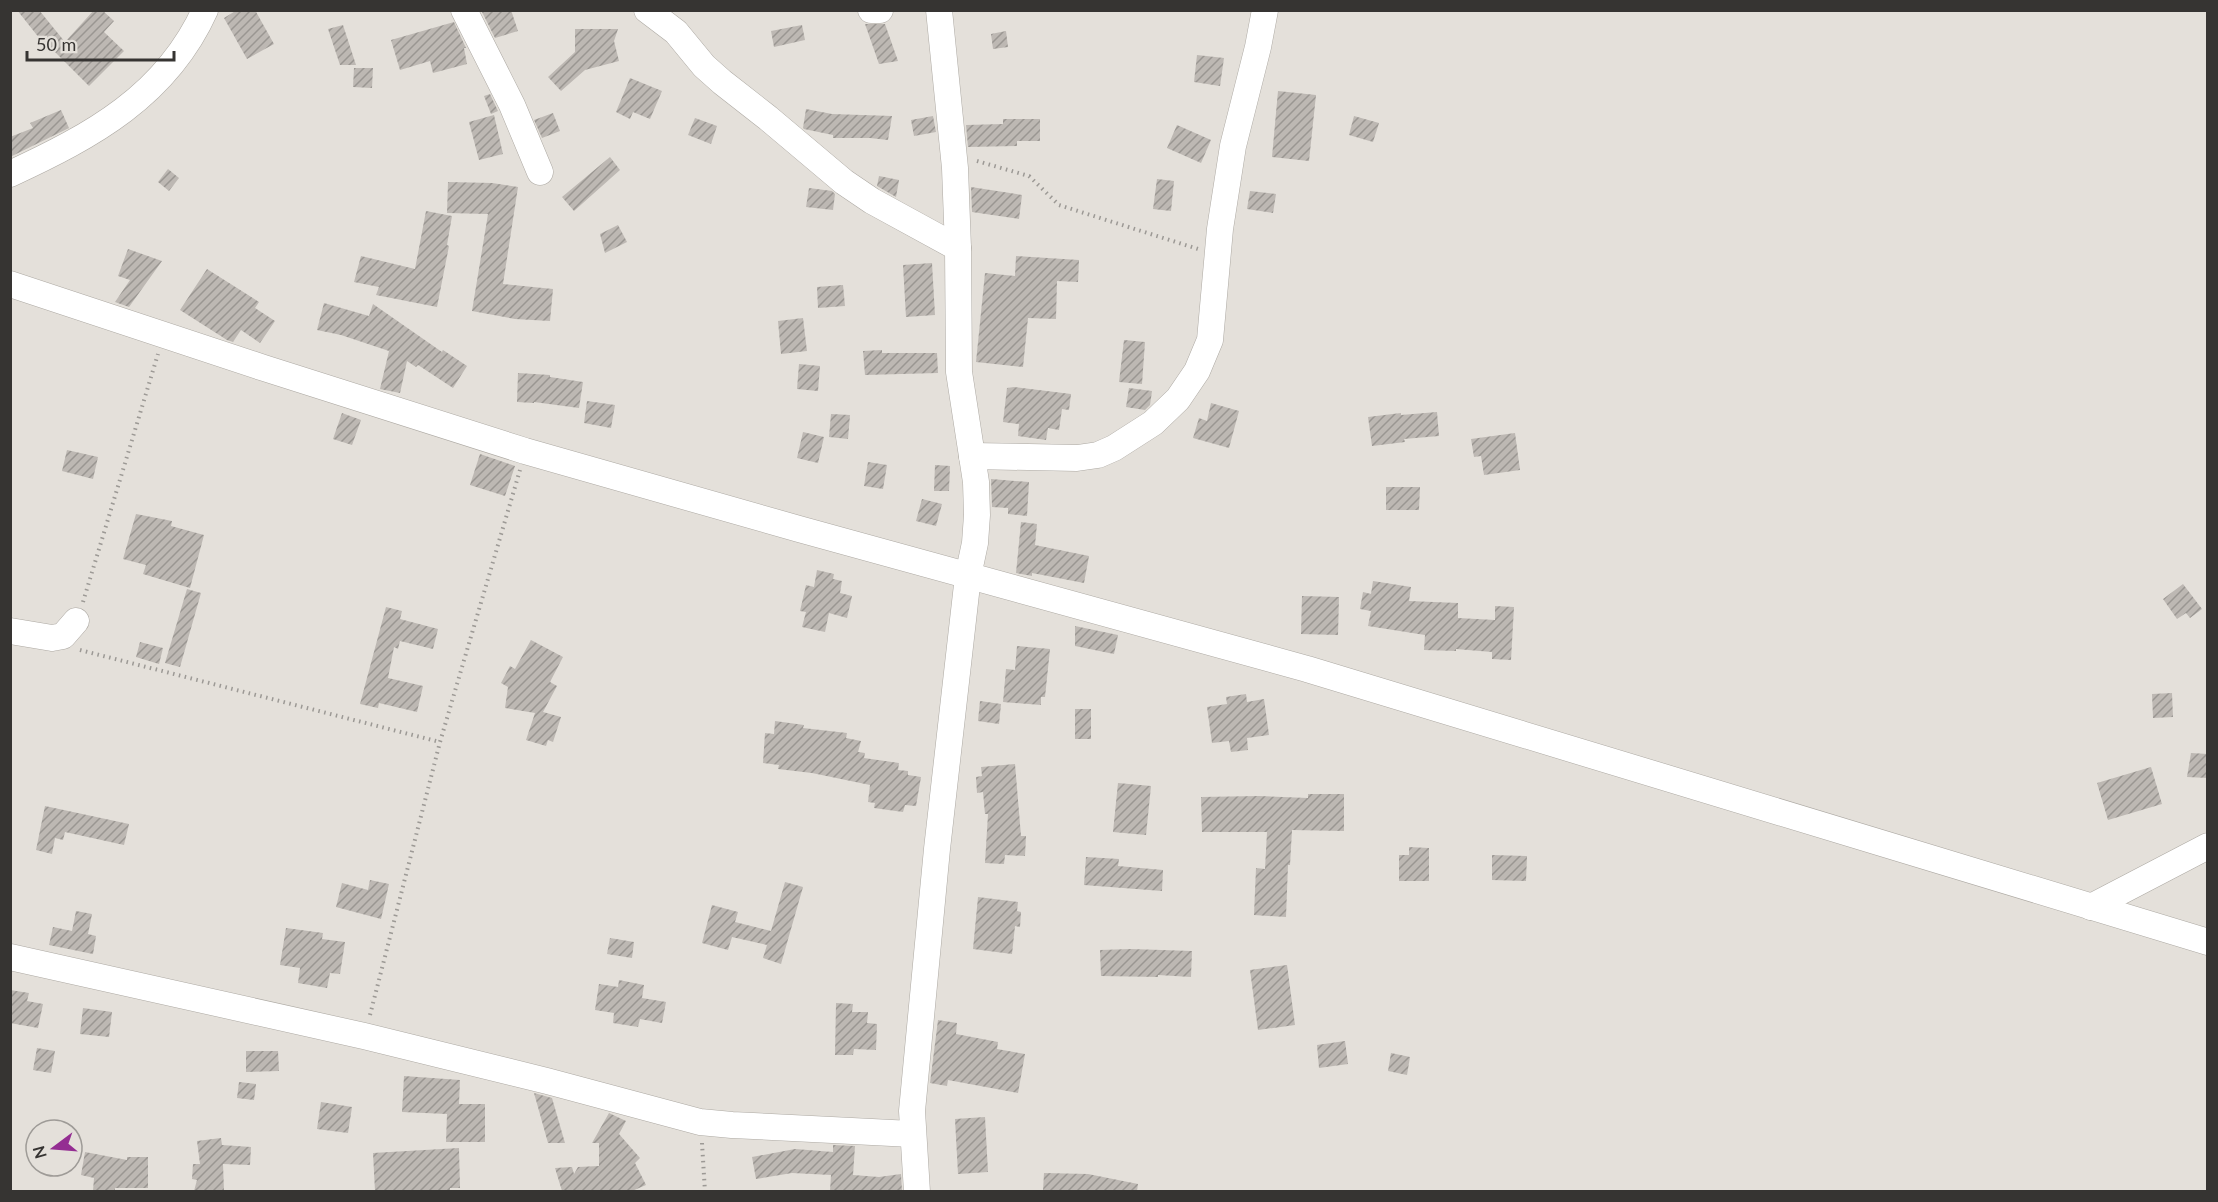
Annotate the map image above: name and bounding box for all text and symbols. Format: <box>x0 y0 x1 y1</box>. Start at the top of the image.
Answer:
scale bar <box>27 24 174 62</box>
text: 50 m <box>36 33 76 55</box>
north arrow <box>24 1118 84 1178</box>
text: N <box>28 1144 50 1161</box>

